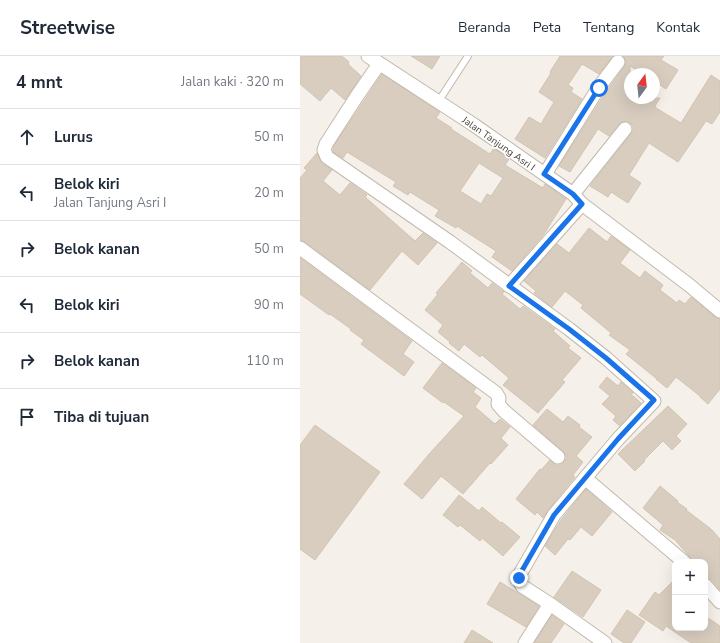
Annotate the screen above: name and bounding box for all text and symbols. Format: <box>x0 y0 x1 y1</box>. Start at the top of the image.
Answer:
text: Streetwise <box>20 15 115 41</box>
text: Beranda <box>458 18 511 37</box>
text: Peta <box>533 18 561 37</box>
text: Tentang <box>583 18 634 37</box>
text: Kontak <box>656 18 700 37</box>
north arrow <box>624 68 660 104</box>
text: 4 mnt <box>16 71 62 94</box>
text: Jalan kaki · 320 m <box>181 73 284 91</box>
route start <box>590 79 608 97</box>
street label: Jalan Tanjung Asri I <box>458 113 538 174</box>
icon: ahead <box>16 126 38 148</box>
text: Lurus <box>54 127 93 147</box>
text: 50 m <box>254 128 284 146</box>
text: Belok kiri <box>54 174 119 194</box>
icon: left <box>16 182 38 204</box>
text: 20 m <box>254 184 284 202</box>
text: Jalan Tanjung Asri I <box>54 194 166 212</box>
icon: right <box>16 238 38 260</box>
text: Belok kanan <box>54 239 140 259</box>
text: 50 m <box>254 240 284 258</box>
icon: left <box>16 294 38 316</box>
text: Belok kiri <box>54 295 119 315</box>
text: 90 m <box>254 296 284 314</box>
icon: right <box>16 350 38 372</box>
text: Belok kanan <box>54 351 140 371</box>
text: 110 m <box>246 352 284 370</box>
icon: arrive <box>16 406 38 428</box>
text: Tiba di tujuan <box>54 407 149 427</box>
map controls <box>672 559 708 631</box>
button: + <box>672 559 708 595</box>
route end <box>510 569 528 587</box>
button: − <box>672 595 708 631</box>

